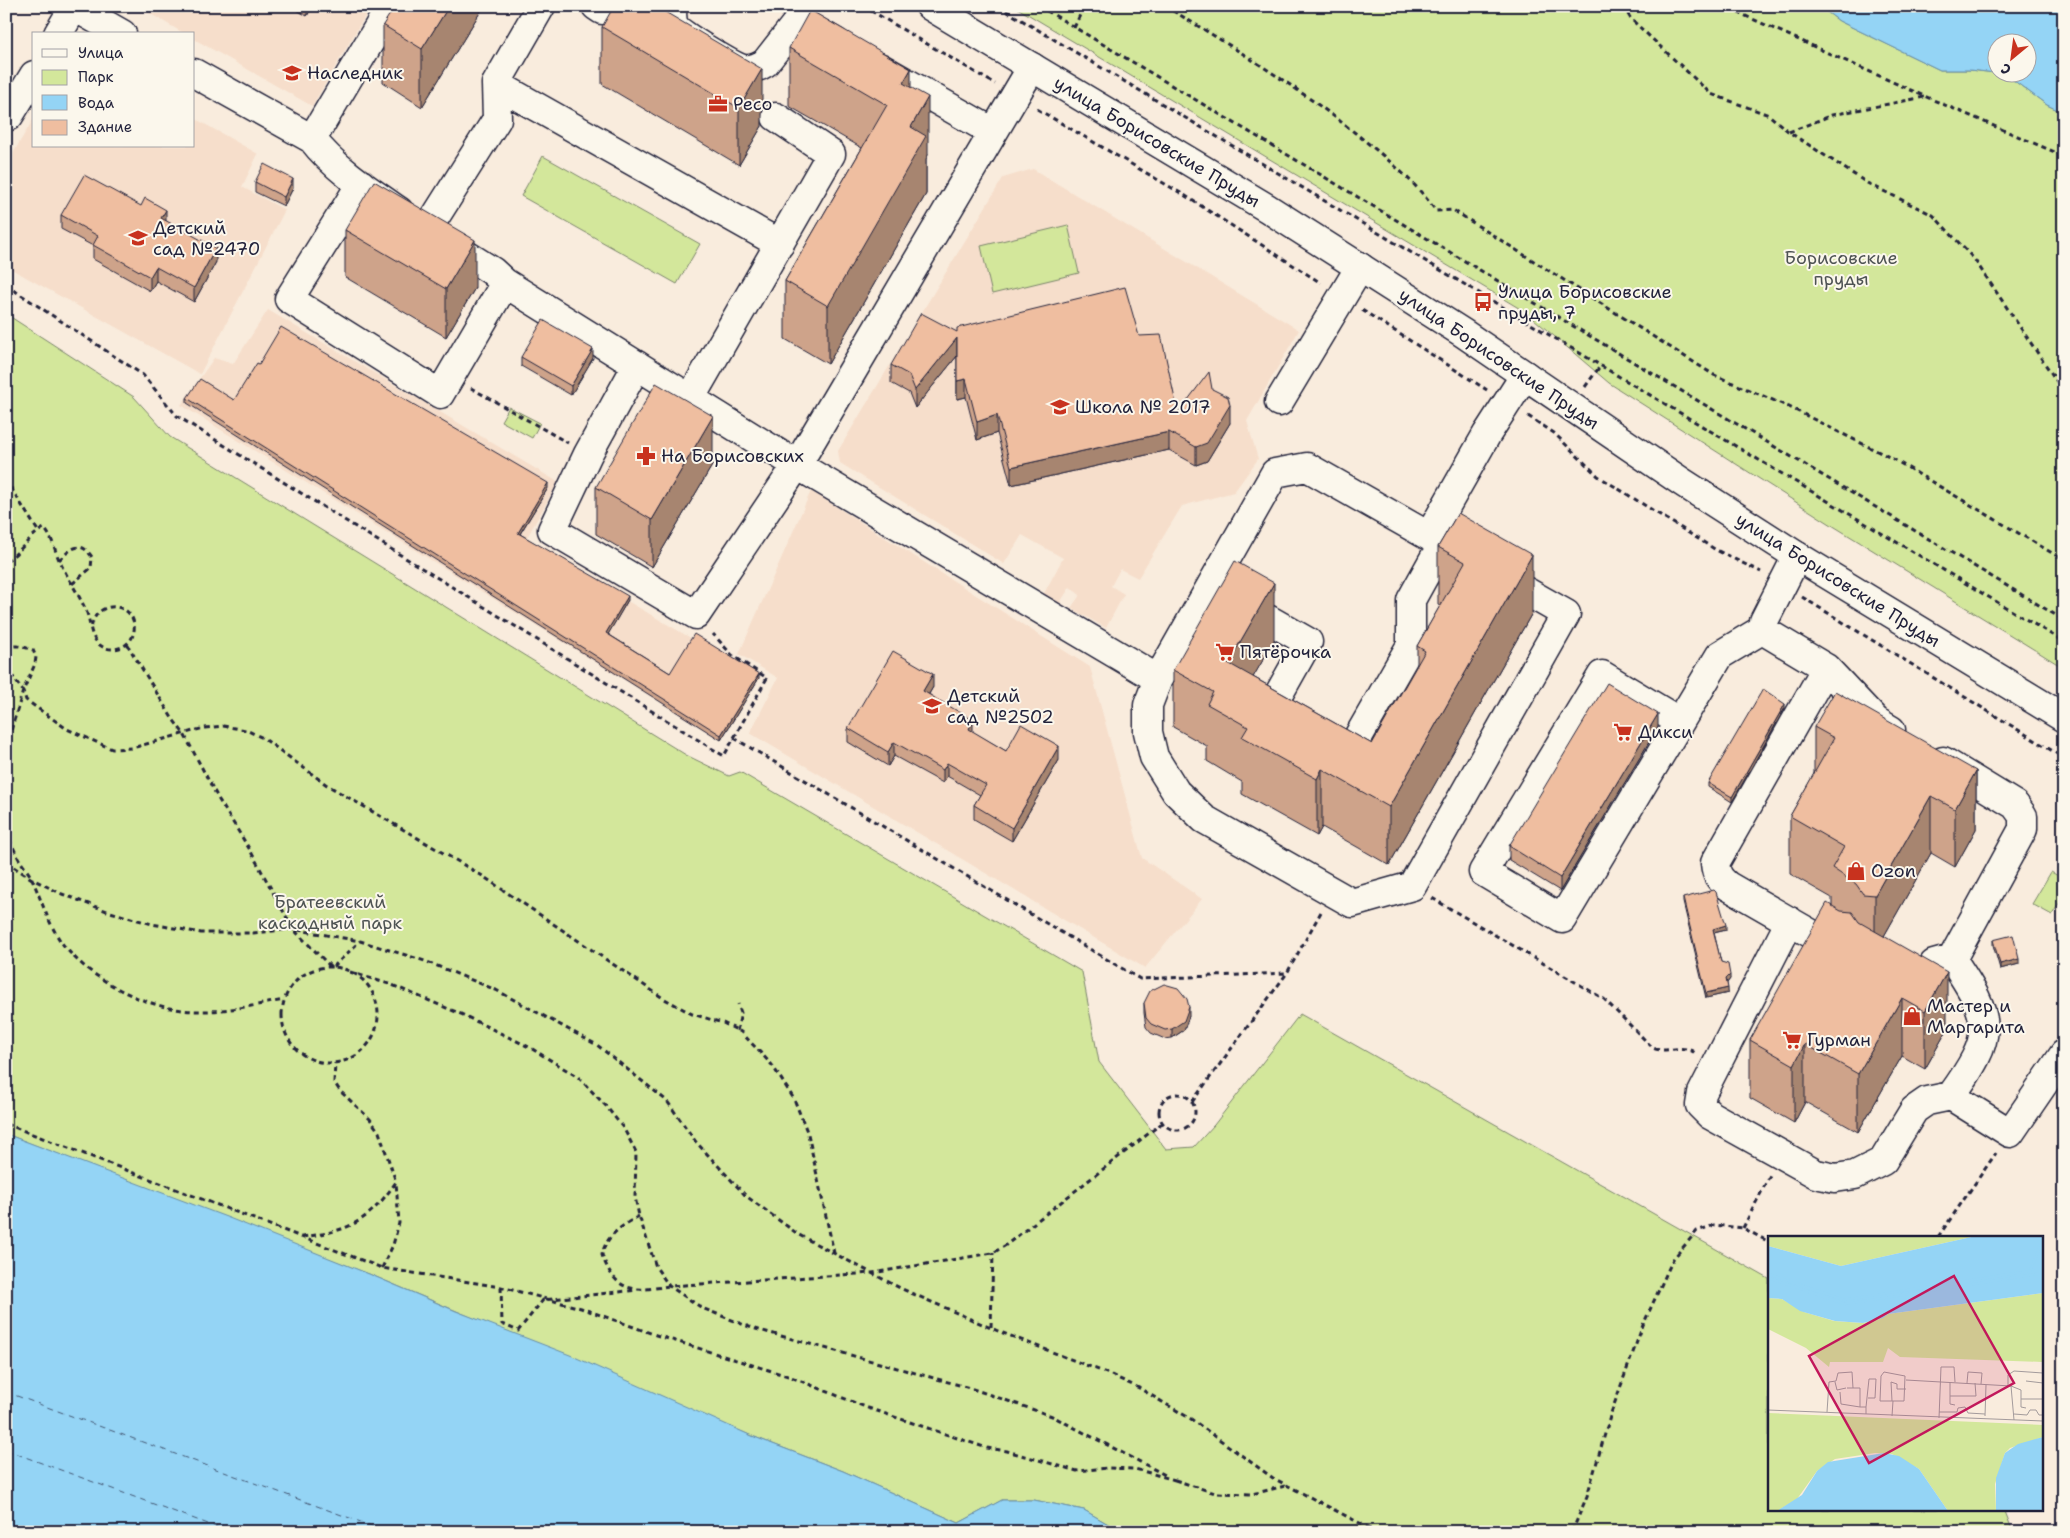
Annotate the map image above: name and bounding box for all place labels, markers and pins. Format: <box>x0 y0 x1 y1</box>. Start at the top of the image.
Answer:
place label: Наследник <box>307 61 403 85</box>
school or university icon: Наследник <box>281 62 303 84</box>
place label: Ресо <box>733 92 772 116</box>
office icon: Ресо <box>707 93 729 115</box>
place label: Детский сад №2470 <box>153 216 260 261</box>
school or university icon: Детский сад №2470 <box>127 227 149 249</box>
place label: Улица Борисовские пруды, 7 <box>1498 280 1672 325</box>
bus stop icon: Улица Борисовские пруды, 7 <box>1472 291 1494 313</box>
place label: Школа № 2017 <box>1075 395 1211 419</box>
school or university icon: Школа № 2017 <box>1049 396 1071 418</box>
place label: На Борисовских <box>661 444 804 468</box>
pharmacy icon: На Борисовских <box>635 445 657 467</box>
place label: Пятёрочка <box>1240 640 1331 664</box>
supermarket icon: Пятёрочка <box>1214 641 1236 663</box>
place label: Детский сад №2502 <box>947 684 1054 729</box>
school or university icon: Детский сад №2502 <box>921 695 943 717</box>
place label: Дикси <box>1638 720 1693 744</box>
supermarket icon: Дикси <box>1612 721 1634 743</box>
place label: Ozon <box>1871 859 1916 883</box>
shop icon: Ozon <box>1845 860 1867 882</box>
place label: Мастер и Маргарита <box>1927 994 2025 1039</box>
shop icon: Мастер и Маргарита <box>1901 1005 1923 1027</box>
place label: Гурман <box>1807 1028 1871 1052</box>
supermarket icon: Гурман <box>1781 1029 1803 1051</box>

